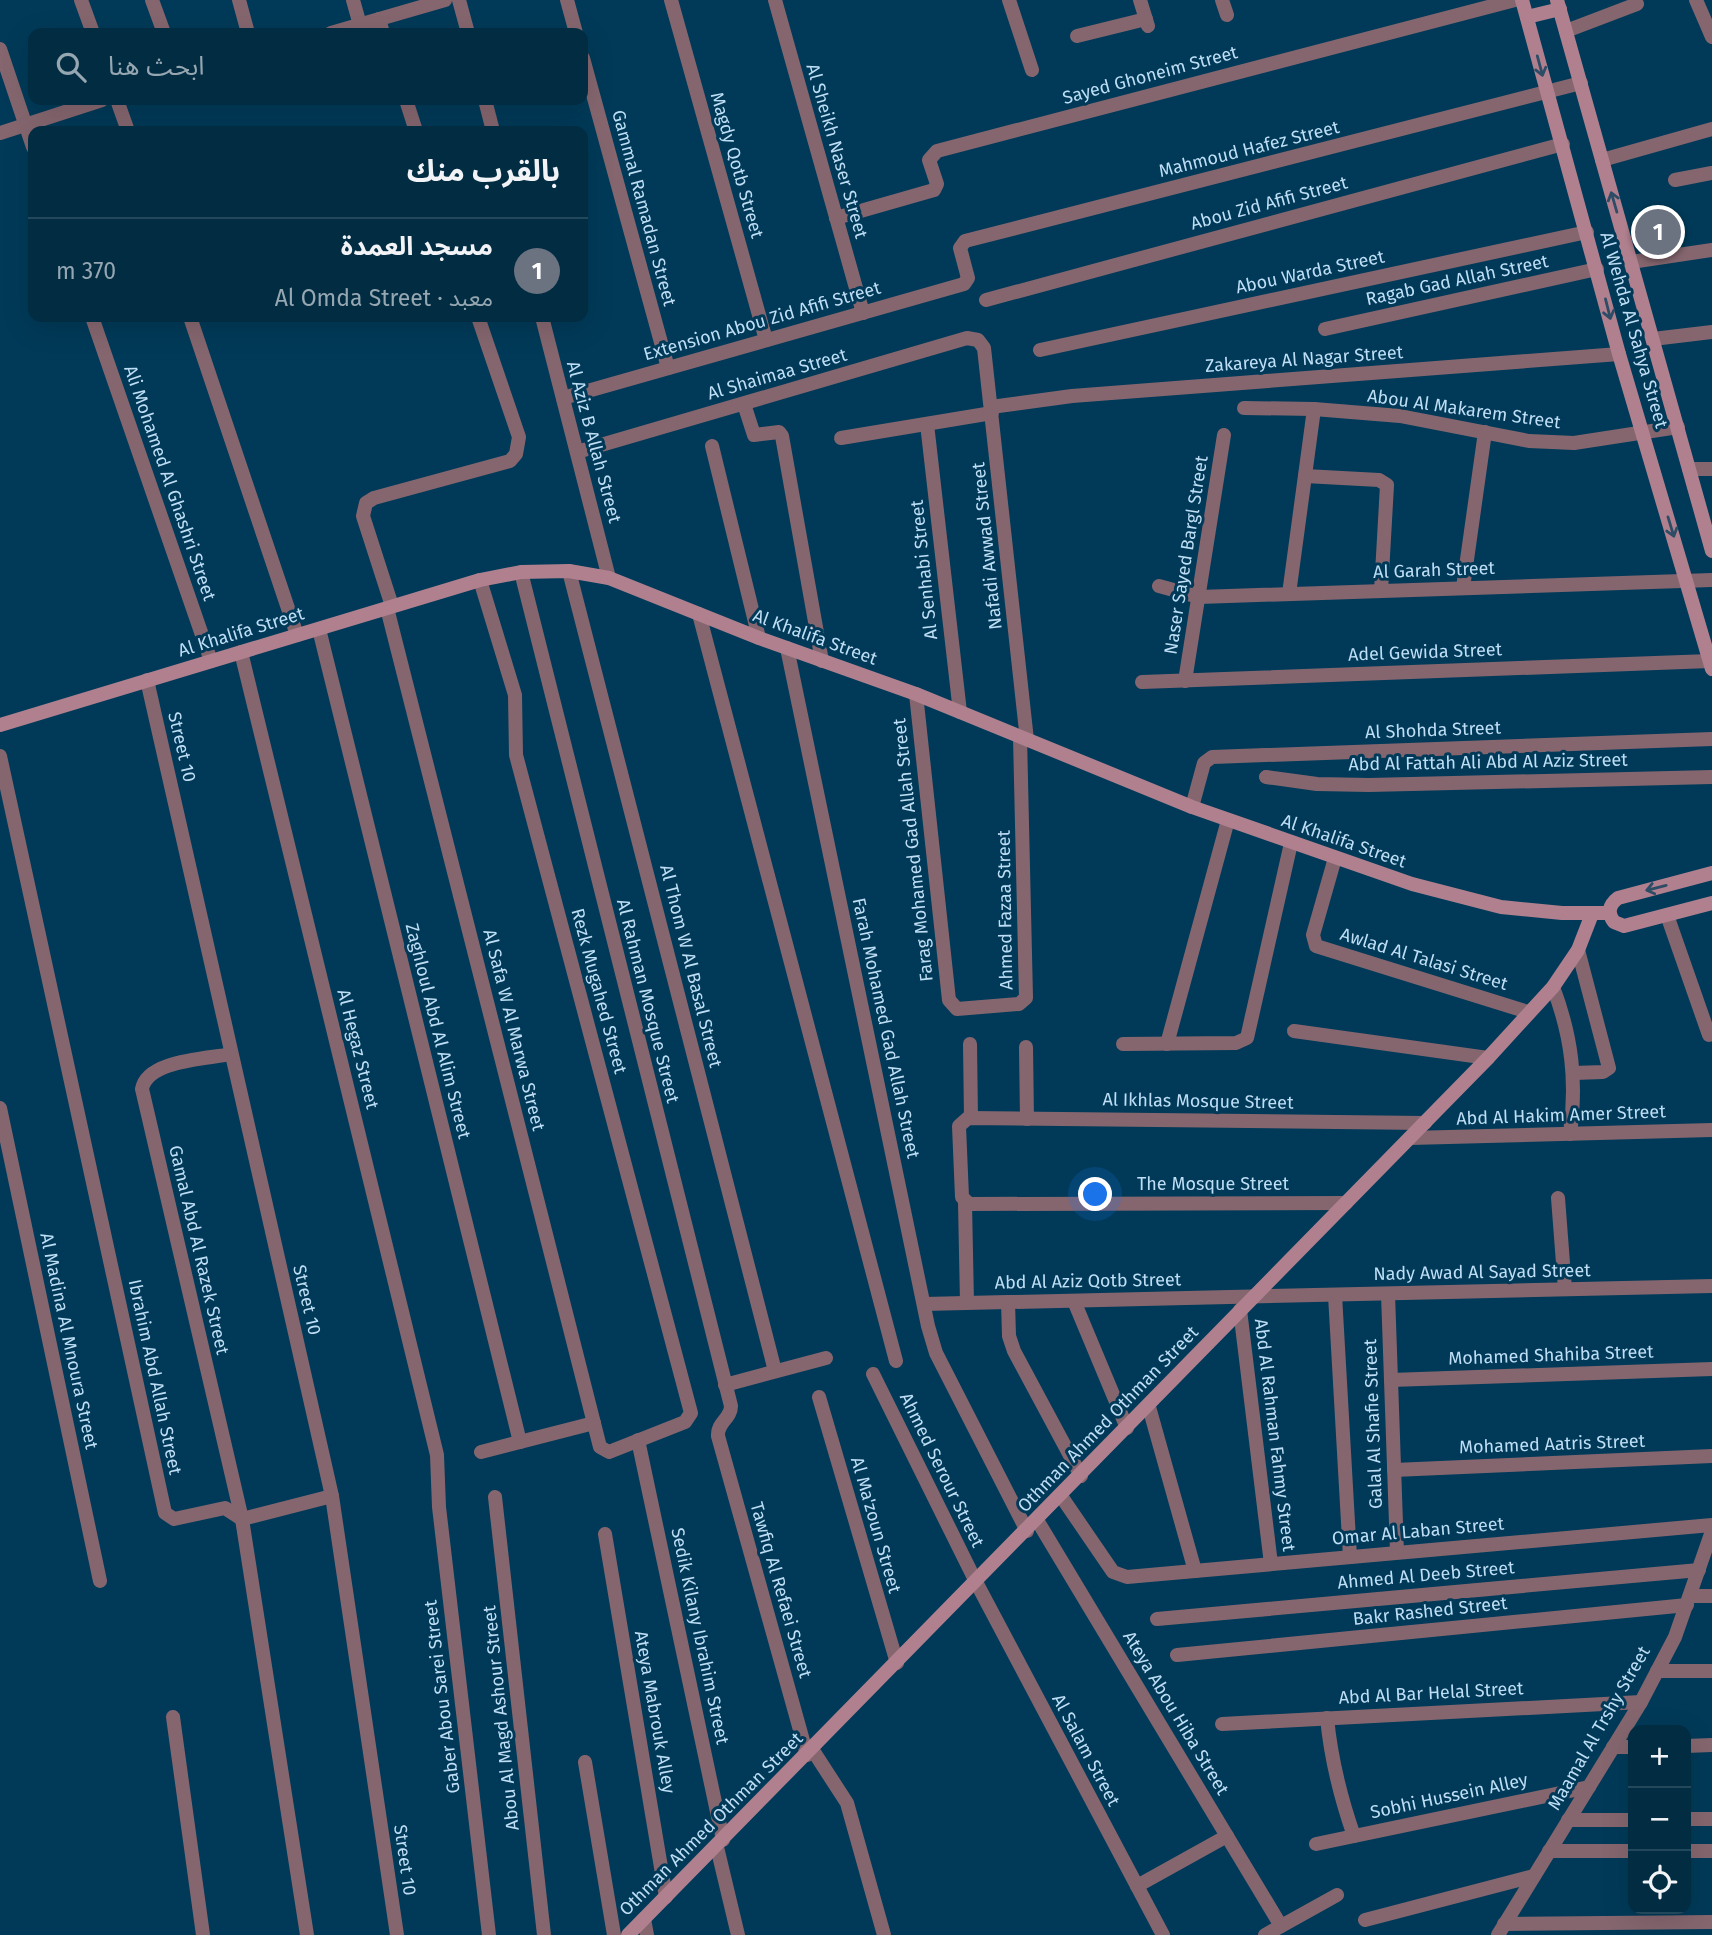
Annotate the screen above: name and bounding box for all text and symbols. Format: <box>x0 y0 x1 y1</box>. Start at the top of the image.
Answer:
search box <box>28 28 588 105</box>
street label: Sayed Ghoneim Street <box>1060 41 1240 109</box>
icon: search <box>52 48 90 86</box>
text: ابحث هنا <box>108 51 204 82</box>
one-way arrow <box>1534 54 1547 77</box>
street label: Al Sheikh Naser Street <box>802 61 873 241</box>
street label: Magdy Qotb Street <box>706 89 768 241</box>
street label: Gammal Ramadan Street <box>607 108 681 309</box>
street label: Mahmoud Hafez Street <box>1156 116 1342 182</box>
text: بالقرب منك <box>407 153 560 189</box>
street label: Abou Zid Afifi Street <box>1188 171 1350 235</box>
one-way arrow <box>1607 191 1620 214</box>
pin: 1 <box>1635 206 1681 258</box>
street label: Al Wehda Al Sahya Street <box>1595 229 1673 431</box>
text: مسجد العمدة <box>341 231 493 262</box>
street label: Abou Warda Street <box>1234 245 1387 299</box>
street label: Ragab Gad Allah Street <box>1364 250 1551 310</box>
text: 370 m <box>56 257 116 285</box>
text: 1 <box>532 257 542 285</box>
street label: Extension Abou Zid Afifi Street <box>641 276 884 365</box>
text: معبد · Al Omda Street <box>275 284 493 312</box>
one-way arrow <box>1602 297 1615 319</box>
street label: Zakareya Al Nagar Street <box>1204 341 1404 377</box>
street label: Al Shaimaa Street <box>705 343 850 404</box>
street label: Al Aziz B Allah Street <box>562 359 626 526</box>
street label: Ali Mohamed Al Ghashri Street <box>119 362 221 604</box>
street label: Abou Al Makarem Street <box>1366 385 1563 434</box>
street label: Naser Sayed Bargl Street <box>1159 454 1213 656</box>
street label: Nafadi Awwad Street <box>967 461 1007 631</box>
street label: Al Senhabi Street <box>906 499 942 641</box>
one-way arrow <box>1665 516 1678 538</box>
street label: Al Garah Street <box>1373 557 1496 583</box>
street label: Al Khalifa Street <box>175 602 307 662</box>
street label: Al Khalifa Street <box>750 604 881 670</box>
street label: Adel Gewida Street <box>1348 638 1503 666</box>
street label: Street 10 <box>163 710 201 784</box>
street label: Farag Mohamed Gad Allah Street <box>888 717 938 983</box>
street label: Al Shohda Street <box>1365 717 1502 743</box>
street label: Abd Al Fattah Ali Abd Al Aziz Street <box>1348 749 1628 775</box>
street label: Al Khalifa Street <box>1279 809 1410 873</box>
street label: Ahmed Fazaa Street <box>993 829 1017 990</box>
street label: Al Thom W Al Basal Street <box>655 862 727 1070</box>
one-way arrow <box>1645 882 1668 895</box>
street label: Farah Mohamed Gad Allah Street <box>848 896 925 1161</box>
street label: Al Rahman Mosque Street <box>612 897 684 1106</box>
street label: Rezk Mugahed Street <box>566 906 632 1077</box>
street label: Zaghloul Abd Al Alim Street <box>401 921 476 1142</box>
street label: Awlad Al Talasi Street <box>1338 923 1511 995</box>
street label: Al Safa W Al Marwa Street <box>478 927 550 1134</box>
street label: Al Hegaz Street <box>332 987 384 1112</box>
street label: Al Ikhlas Mosque Street <box>1102 1088 1294 1114</box>
street label: Abd Al Hakim Amer Street <box>1456 1100 1667 1130</box>
street label: Gamal Abd Al Razek Street <box>164 1143 234 1357</box>
street label: The Mosque Street <box>1137 1173 1290 1195</box>
your location <box>1078 1177 1112 1211</box>
street label: Al Madina Al Mnoura Street <box>35 1231 103 1452</box>
street label: Nady Awad Al Sayad Street <box>1373 1259 1591 1285</box>
street label: Street 10 <box>288 1263 326 1337</box>
street label: Abd Al Aziz Qotb Street <box>995 1268 1182 1294</box>
street label: Ibrahim Abd Allah Street <box>124 1277 187 1477</box>
street label: Abd Al Rahman Fahmy Street <box>1250 1317 1300 1553</box>
street label: Othman Ahmed Othman Street <box>1013 1321 1203 1517</box>
street label: Galal Al Shafie Street <box>1359 1338 1387 1509</box>
street label: Mohamed Shahiba Street <box>1448 1340 1654 1370</box>
street label: Ahmed Serour Street <box>895 1389 989 1551</box>
street label: Mohamed Aatris Street <box>1459 1430 1646 1458</box>
street label: Al Ma'zoun Street <box>846 1454 906 1596</box>
street label: Tawfiq Al Refaei Street <box>745 1500 817 1681</box>
street label: Omar Al Laban Street <box>1331 1512 1506 1549</box>
street label: Sedik Kilany Ibrahim Street <box>666 1526 734 1747</box>
street label: Ahmed Al Deeb Street <box>1337 1556 1516 1594</box>
street label: Bakr Rashed Street <box>1352 1592 1509 1630</box>
street label: Gaber Abou Sarei Street <box>419 1599 465 1795</box>
street label: Abou Al Magd Ashour Street <box>478 1604 524 1832</box>
street label: Ateya Abou Hiba Street <box>1118 1627 1234 1799</box>
street label: Ateya Mabrouk Alley <box>630 1629 680 1795</box>
street label: Maamal Al Trshy Street <box>1543 1642 1655 1814</box>
street label: Abd Al Bar Helal Street <box>1338 1677 1524 1709</box>
street label: Al Salam Street <box>1047 1690 1125 1810</box>
map controls <box>1628 1725 1691 1914</box>
button: + <box>1628 1725 1691 1788</box>
street label: Othman Ahmed Othman Street <box>615 1727 808 1920</box>
street label: Sobhi Hussein Alley <box>1368 1769 1530 1823</box>
button: − <box>1628 1788 1691 1851</box>
street label: Street 10 <box>389 1823 421 1897</box>
button: locate <box>1628 1851 1691 1914</box>

